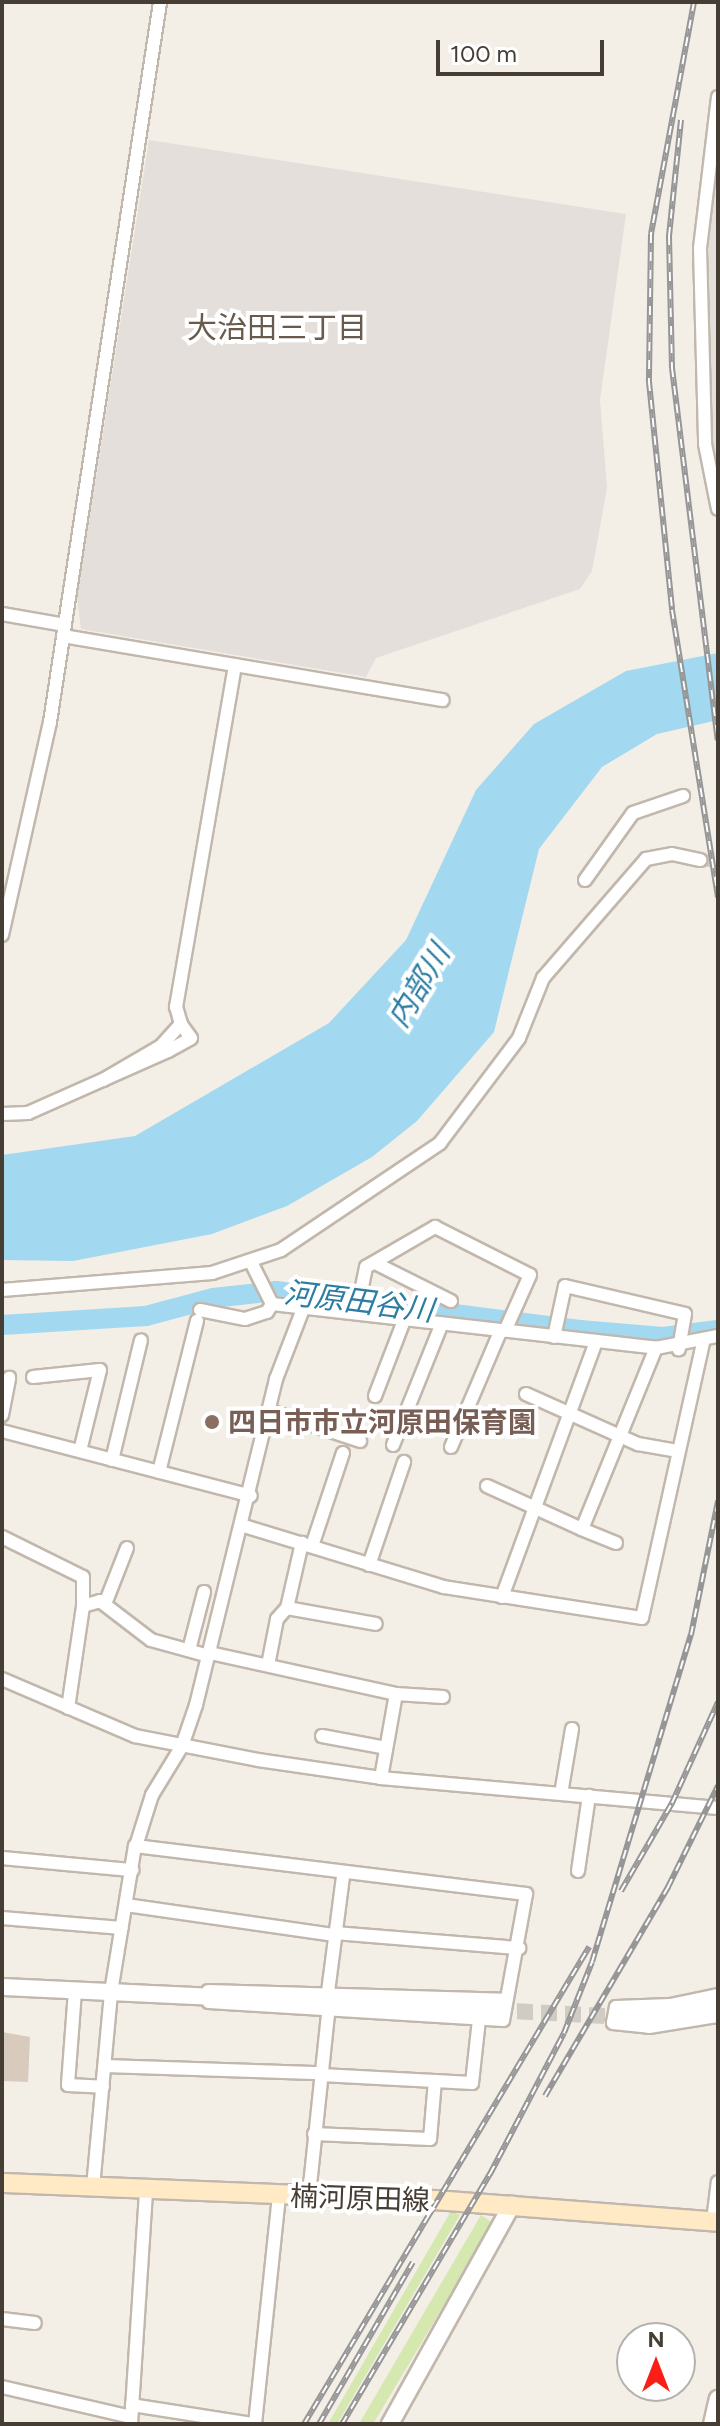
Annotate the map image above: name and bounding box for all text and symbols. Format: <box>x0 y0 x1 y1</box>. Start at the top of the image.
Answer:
scale bar <box>440 24 608 74</box>
text: 100 m <box>450 39 517 68</box>
district label: 大治田三丁目 <box>187 310 367 346</box>
water label: 内部川 <box>380 938 458 1034</box>
water label: 河原田谷川 <box>282 1275 436 1329</box>
place label: 四日市市立河原田保育園 <box>228 1405 536 1439</box>
marker: 四日市市立河原田保育園 <box>203 1413 221 1431</box>
street label: 楠河原田線 <box>289 2179 431 2217</box>
north arrow <box>616 2322 696 2402</box>
text: N <box>647 2326 665 2353</box>

